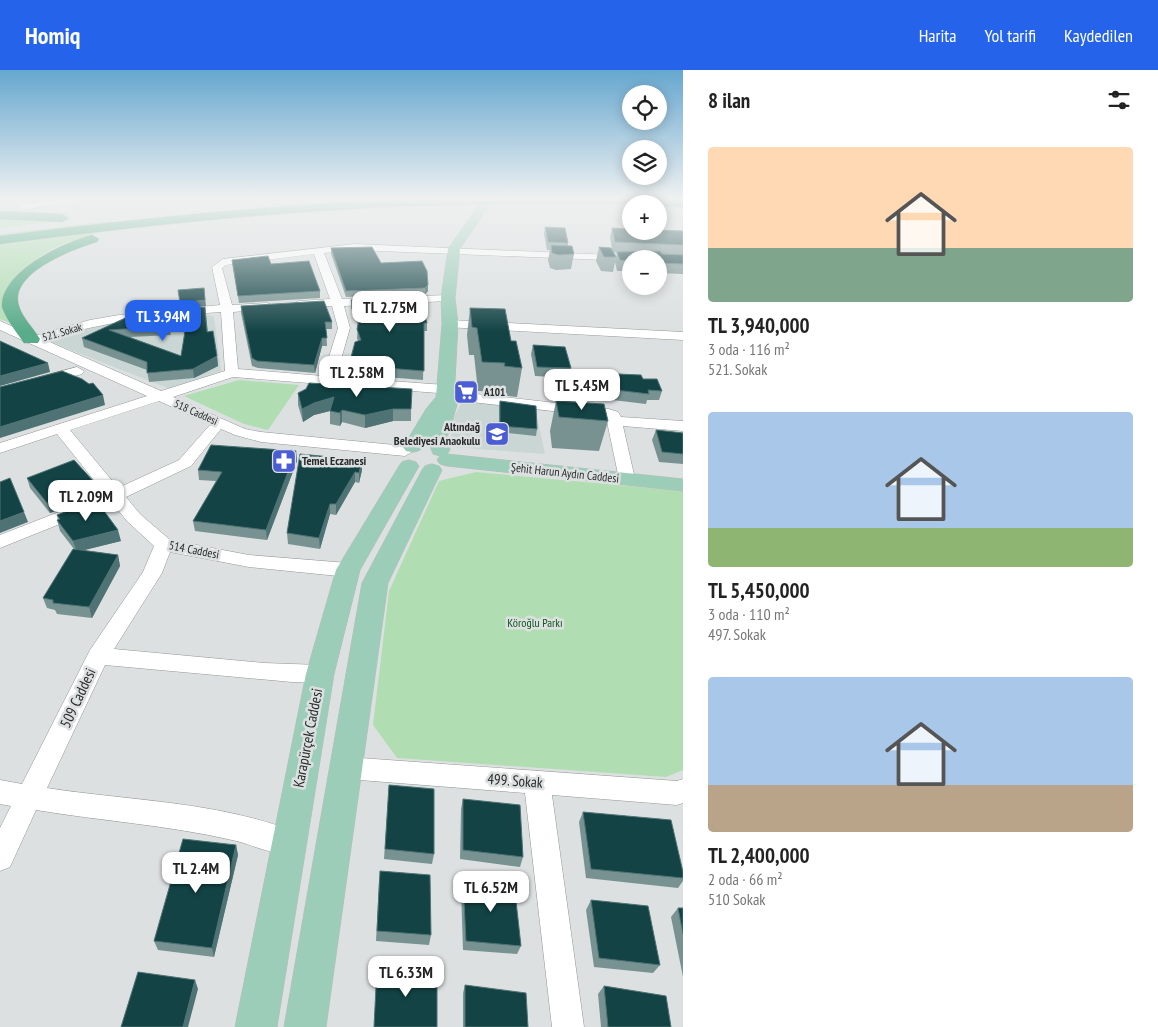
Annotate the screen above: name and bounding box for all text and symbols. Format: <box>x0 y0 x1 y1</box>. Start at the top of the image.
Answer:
text: Homiq <box>25 20 80 51</box>
text: Harita <box>919 24 957 47</box>
text: Yol tarifi <box>985 24 1036 47</box>
text: Kaydedilen <box>1064 24 1133 47</box>
map controls <box>622 85 667 295</box>
button: locate <box>622 85 667 130</box>
icon: filters <box>1105 86 1133 114</box>
text: 8 ilan <box>708 87 750 114</box>
button: layers <box>622 140 667 185</box>
icon: home <box>876 179 966 269</box>
button: + <box>622 195 667 240</box>
button: − <box>622 250 667 295</box>
pin: TL 2.75M <box>338 290 442 333</box>
text: TL 2.75M <box>363 297 417 317</box>
pin: TL 3.94M <box>111 300 215 342</box>
text: TL 3.94M <box>136 306 190 326</box>
text: TL 3,940,000 <box>708 312 810 339</box>
street label: 521. Sokak <box>40 319 84 344</box>
text: 3 oda · 116 m² <box>708 339 790 359</box>
pin: TL 2.58M <box>305 356 409 398</box>
text: 521. Sokak <box>708 359 767 379</box>
text: TL 2.58M <box>330 362 384 382</box>
pin: TL 5.45M <box>530 368 634 411</box>
text: TL 5.45M <box>555 375 609 395</box>
supermarket icon: A101 <box>453 379 479 405</box>
place label: A101 <box>483 385 505 399</box>
street label: 518 Caddesi <box>172 396 220 428</box>
place label: Altındağ Belediyesi Anaokulu <box>394 419 480 448</box>
school or university icon: Altındağ Belediyesi Anaokulu <box>484 421 510 447</box>
icon: home <box>876 444 966 534</box>
pharmacy icon: Temel Eczanesi <box>271 448 297 474</box>
place label: Temel Eczanesi <box>302 453 367 468</box>
street label: Şehit Harun Aydın Caddesi <box>510 459 620 486</box>
pin: TL 2.09M <box>34 480 138 522</box>
text: TL 2.09M <box>59 486 113 506</box>
street label: 514 Caddesi <box>168 537 221 562</box>
text: TL 5,450,000 <box>708 577 810 604</box>
text: 3 oda · 110 m² <box>708 604 790 624</box>
park label: Köroğlu Parkı <box>507 615 563 630</box>
text: 497. Sokak <box>708 624 766 644</box>
street label: 509 Caddesi <box>55 665 100 731</box>
street label: Karapürçek Caddesi <box>289 687 326 789</box>
icon: home <box>876 709 966 799</box>
street label: 499. Sokak <box>487 769 544 792</box>
text: TL 2,400,000 <box>708 842 810 869</box>
pin: TL 2.4M <box>150 852 242 894</box>
text: TL 2.4M <box>173 858 219 878</box>
text: 2 oda · 66 m² <box>708 869 783 889</box>
pin: TL 6.52M <box>439 870 543 913</box>
text: TL 6.52M <box>464 877 518 897</box>
text: 510 Sokak <box>708 889 766 909</box>
pin: TL 6.33M <box>354 956 458 998</box>
text: TL 6.33M <box>379 962 433 982</box>

